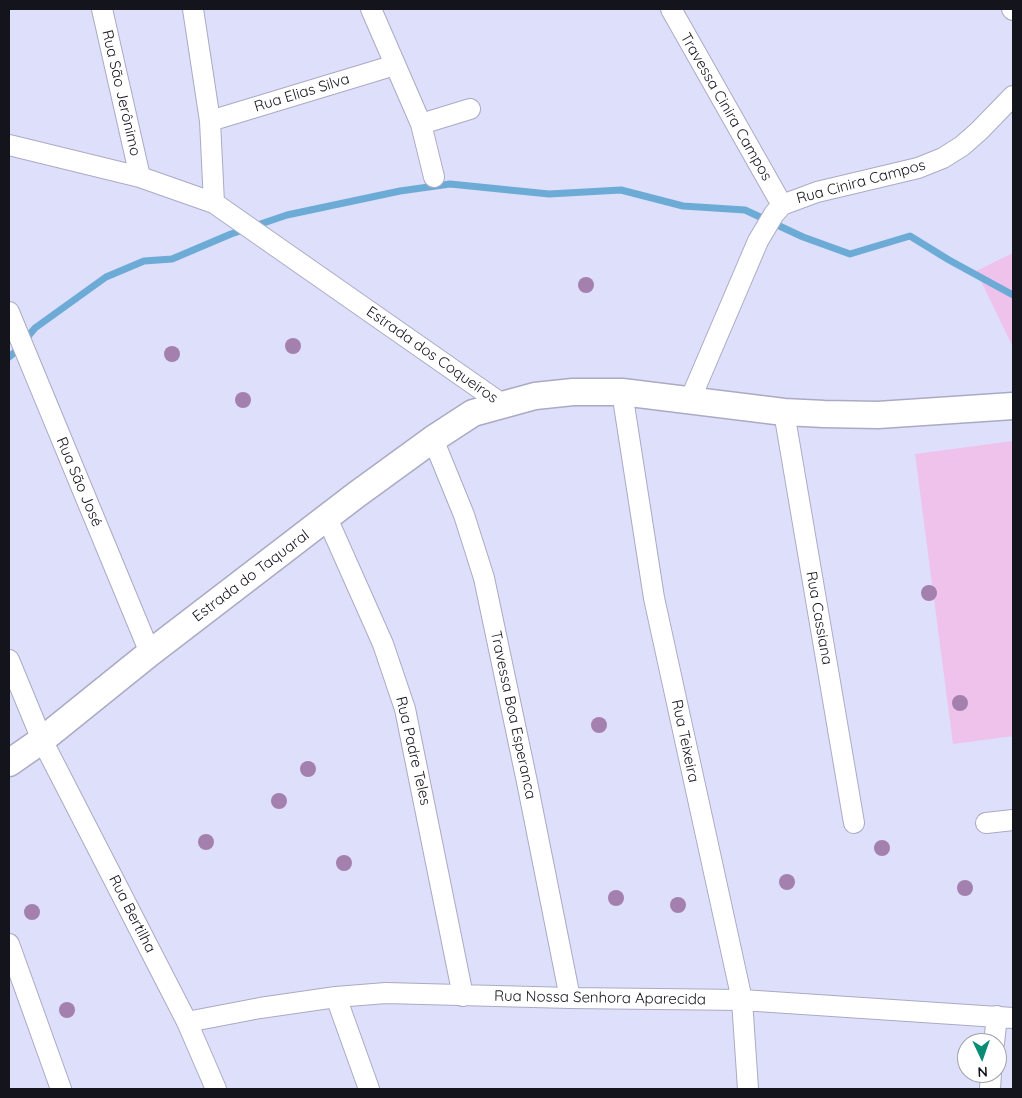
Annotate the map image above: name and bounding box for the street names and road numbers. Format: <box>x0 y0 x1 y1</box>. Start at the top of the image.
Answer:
street label: Rua São Jerônimo <box>98 28 144 158</box>
street label: Travessa Cinira Campos <box>676 30 776 184</box>
street label: Rua Elias Silva <box>252 70 352 116</box>
street label: Rua Cinira Campos <box>794 156 928 208</box>
street label: Estrada dos Coqueiros <box>363 303 501 407</box>
street label: Rua São José <box>52 435 106 529</box>
street label: Estrada do Taquaral <box>189 526 313 626</box>
street label: Rua Cassiana <box>802 570 836 666</box>
street label: Travessa Boa Esperanca <box>486 629 540 801</box>
street label: Rua Padre Teles <box>392 695 434 807</box>
street label: Rua Teixeira <box>667 698 703 784</box>
street label: Rua Bertilha <box>105 872 159 956</box>
street label: Rua Nossa Senhora Aparecida <box>494 987 706 1009</box>

